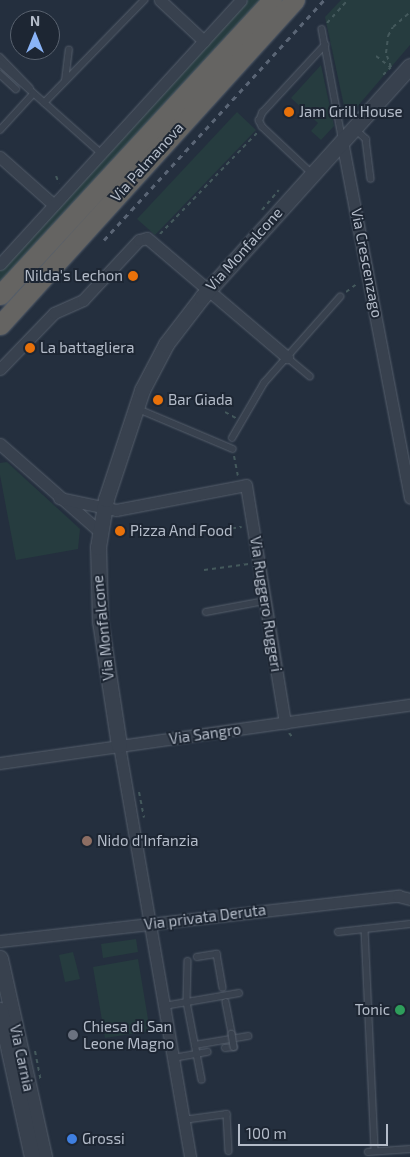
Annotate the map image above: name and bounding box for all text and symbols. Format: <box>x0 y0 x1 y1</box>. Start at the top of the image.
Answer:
north arrow <box>10 10 60 60</box>
text: N <box>30 12 40 29</box>
place label: Jam Grill House <box>299 103 403 121</box>
marker: Jam Grill House <box>283 106 295 118</box>
street label: Via Palmanova <box>107 119 187 205</box>
street label: Via Monfalcone <box>202 204 286 294</box>
street label: Via Crescenzago <box>348 207 386 319</box>
place label: Nilda's Lechon <box>24 267 123 285</box>
marker: Nilda's Lechon <box>127 270 139 282</box>
place label: La battagliera <box>40 339 135 357</box>
marker: La battagliera <box>24 342 36 354</box>
place label: Bar Giada <box>168 391 233 409</box>
marker: Bar Giada <box>152 394 164 406</box>
place label: Pizza And Food <box>130 522 233 540</box>
marker: Pizza And Food <box>114 525 126 537</box>
street label: Via Ruggero Ruggeri <box>246 535 286 673</box>
street label: Via Monfalcone <box>89 574 117 682</box>
street label: Via Sangro <box>168 720 242 748</box>
place label: Nido d'Infanzia <box>97 832 198 850</box>
marker: Nido d'Infanzia <box>81 835 93 847</box>
street label: Via privata Deruta <box>143 901 267 933</box>
place label: Tonic <box>355 1001 390 1019</box>
marker: Tonic <box>394 1004 406 1016</box>
place label: Chiesa di San Leone Magno <box>83 1017 174 1052</box>
street label: Via Carnia <box>6 1023 38 1093</box>
marker: Chiesa di San Leone Magno <box>67 1029 79 1041</box>
scale bar <box>240 1114 390 1146</box>
text: 100 m <box>246 1124 287 1142</box>
place label: Grossi <box>82 1130 125 1148</box>
marker: Grossi <box>66 1133 78 1145</box>

